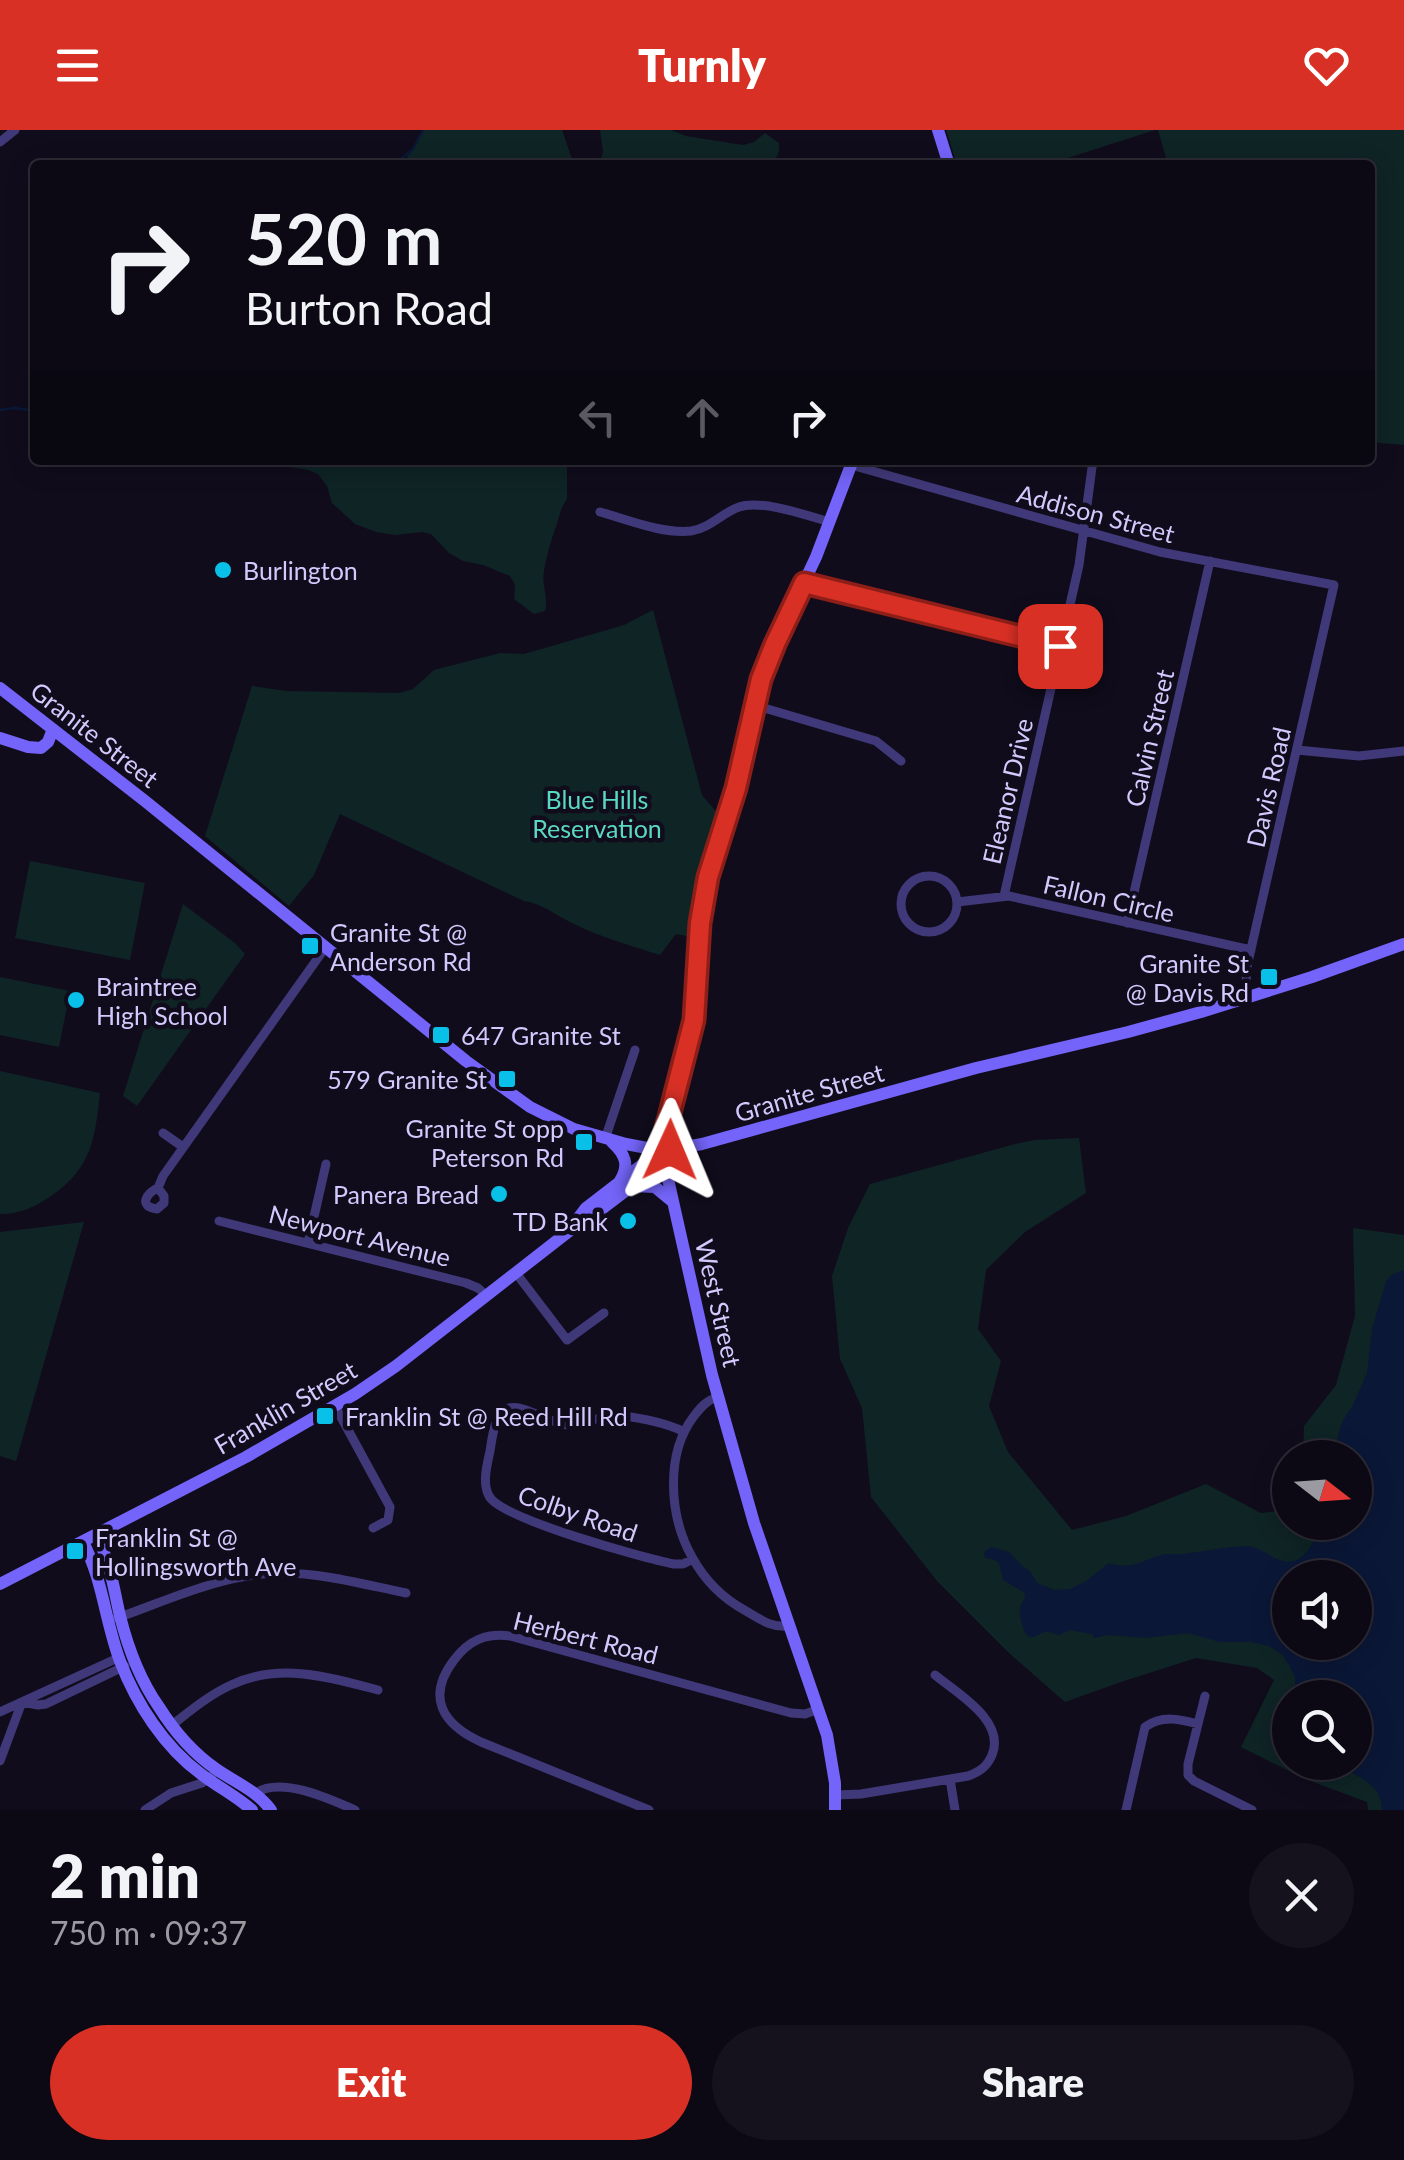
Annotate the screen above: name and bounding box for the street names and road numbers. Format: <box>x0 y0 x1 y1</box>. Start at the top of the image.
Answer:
street label: Addison Street <box>1014 478 1178 548</box>
street label: Calvin Street <box>1119 666 1179 810</box>
street label: Granite Street <box>25 675 165 793</box>
street label: Eleanor Drive <box>976 715 1038 867</box>
street label: Davis Road <box>1240 724 1296 850</box>
street label: Fallon Circle <box>1041 868 1177 928</box>
street label: Granite Street <box>731 1056 887 1128</box>
street label: Newport Avenue <box>266 1198 454 1272</box>
street label: West Street <box>690 1236 748 1370</box>
street label: Franklin Street <box>209 1354 361 1460</box>
street label: Colby Road <box>514 1479 642 1547</box>
street label: Herbert Road <box>511 1605 661 1669</box>

